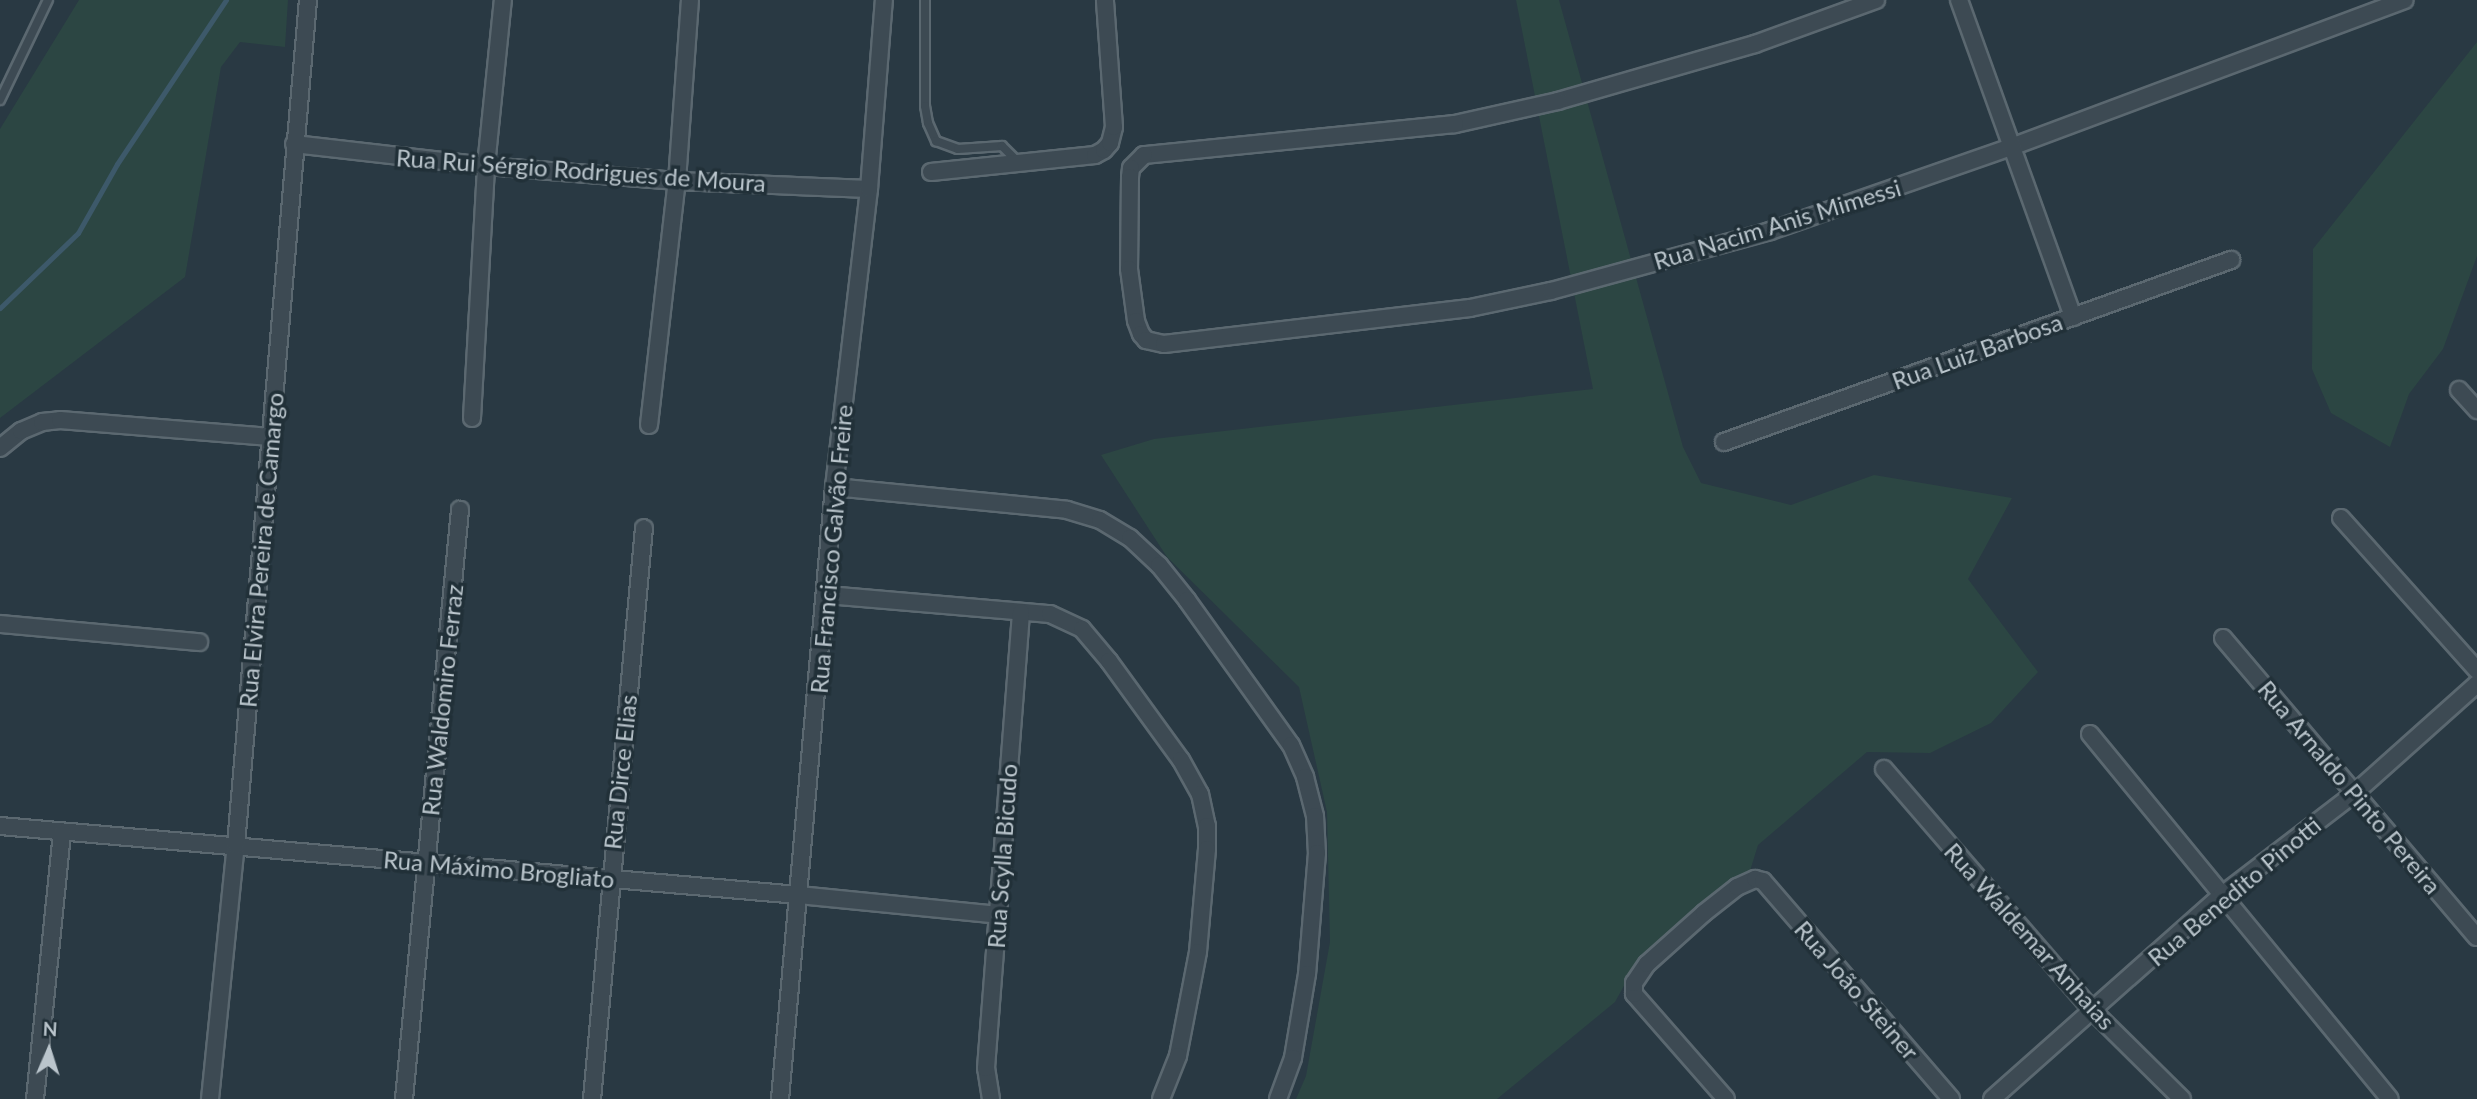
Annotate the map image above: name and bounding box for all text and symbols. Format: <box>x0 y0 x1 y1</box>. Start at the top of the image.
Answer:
street label: Rua Rui Sérgio Rodrigues de Moura <box>395 143 767 197</box>
street label: Rua Nacim Anis Mimessi <box>1650 173 1904 275</box>
street label: Rua Luiz Barbosa <box>1888 307 2066 395</box>
street label: Rua Elvira Pereira de Camargo <box>233 391 289 709</box>
street label: Rua Francisco Galvão Freire <box>804 403 858 695</box>
street label: Rua Waldomiro Ferraz <box>416 583 468 817</box>
street label: Rua Arnaldo Pinto Pereira <box>2252 674 2448 900</box>
street label: Rua Dirce Elias <box>598 693 642 851</box>
street label: Rua Scylla Bicudo <box>981 763 1023 949</box>
street label: Rua Benedito Pinotti <box>2142 810 2326 972</box>
street label: Rua Waldemar Anhaias <box>1938 836 2122 1036</box>
street label: Rua Máximo Brogliato <box>382 845 616 893</box>
street label: Rua João Steiner <box>1789 914 1925 1066</box>
north arrow <box>14 1015 84 1085</box>
text: N <box>42 1017 58 1040</box>

